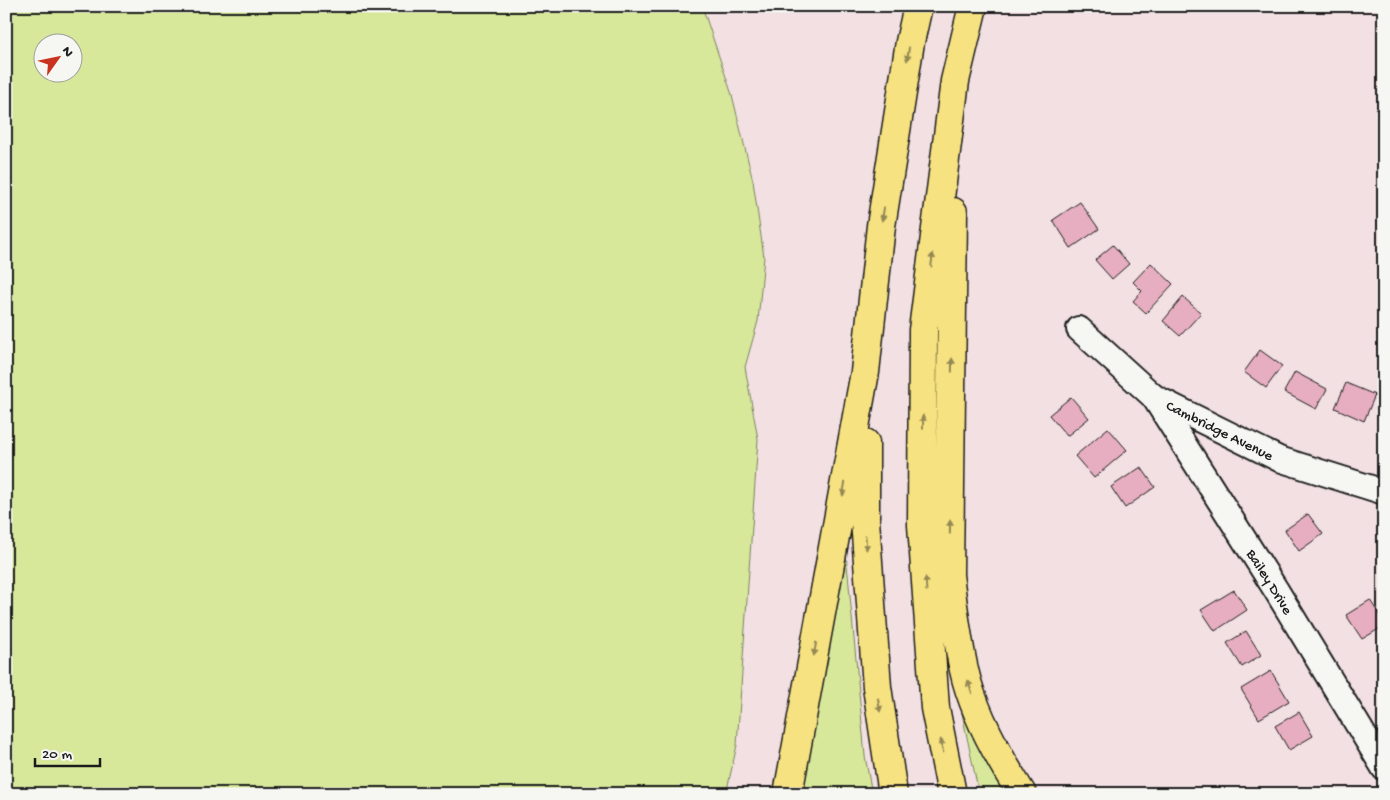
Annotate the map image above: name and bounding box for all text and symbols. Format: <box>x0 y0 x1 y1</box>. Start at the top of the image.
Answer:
north arrow <box>32 32 82 82</box>
text: N <box>57 44 76 61</box>
one-way arrow <box>904 46 912 62</box>
one-way arrow <box>878 207 886 223</box>
one-way arrow <box>928 252 936 268</box>
one-way arrow <box>948 356 956 372</box>
street label: Cambridge Avenue <box>1163 397 1276 466</box>
one-way arrow <box>919 414 927 430</box>
one-way arrow <box>840 481 848 496</box>
one-way arrow <box>946 519 954 535</box>
one-way arrow <box>863 535 871 551</box>
street label: Bailey Drive <box>1241 545 1296 619</box>
one-way arrow <box>922 576 930 592</box>
one-way arrow <box>810 641 818 657</box>
one-way arrow <box>966 680 973 695</box>
one-way arrow <box>876 697 884 713</box>
scale bar <box>35 735 100 767</box>
one-way arrow <box>938 738 946 754</box>
text: 20 m <box>42 746 72 764</box>

